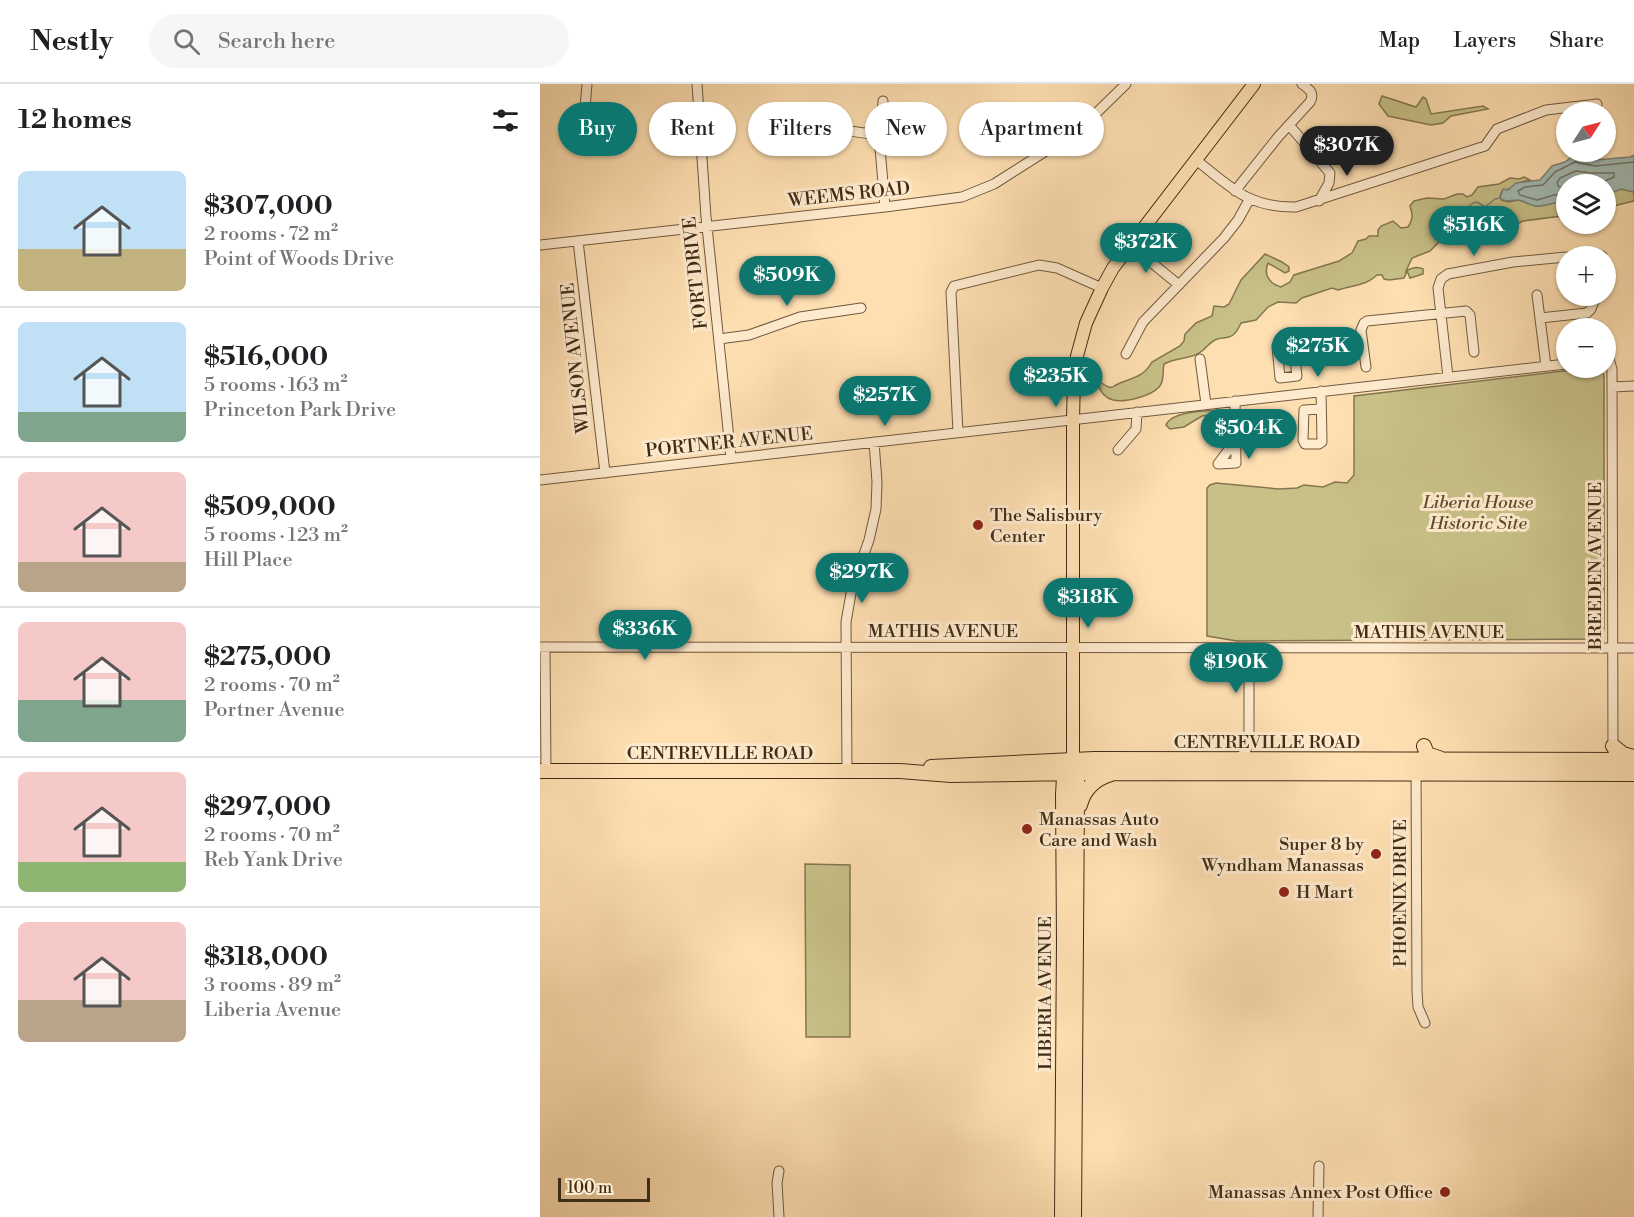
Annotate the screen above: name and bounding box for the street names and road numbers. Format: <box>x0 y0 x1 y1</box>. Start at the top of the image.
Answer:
street label: WEEMS ROAD <box>786 177 911 212</box>
street label: FORT DRIVE <box>678 215 713 330</box>
street label: WILSON AVENUE <box>556 282 595 435</box>
street label: PORTNER AVENUE <box>644 422 814 463</box>
street label: BREEDEN AVENUE <box>1584 482 1607 651</box>
street label: MATHIS AVENUE <box>868 620 1018 643</box>
street label: MATHIS AVENUE <box>1354 621 1504 644</box>
street label: CENTREVILLE ROAD <box>1174 731 1360 754</box>
street label: CENTREVILLE ROAD <box>627 742 813 765</box>
street label: PHOENIX DRIVE <box>1389 819 1412 967</box>
street label: LIBERIA AVENUE <box>1034 916 1057 1070</box>

